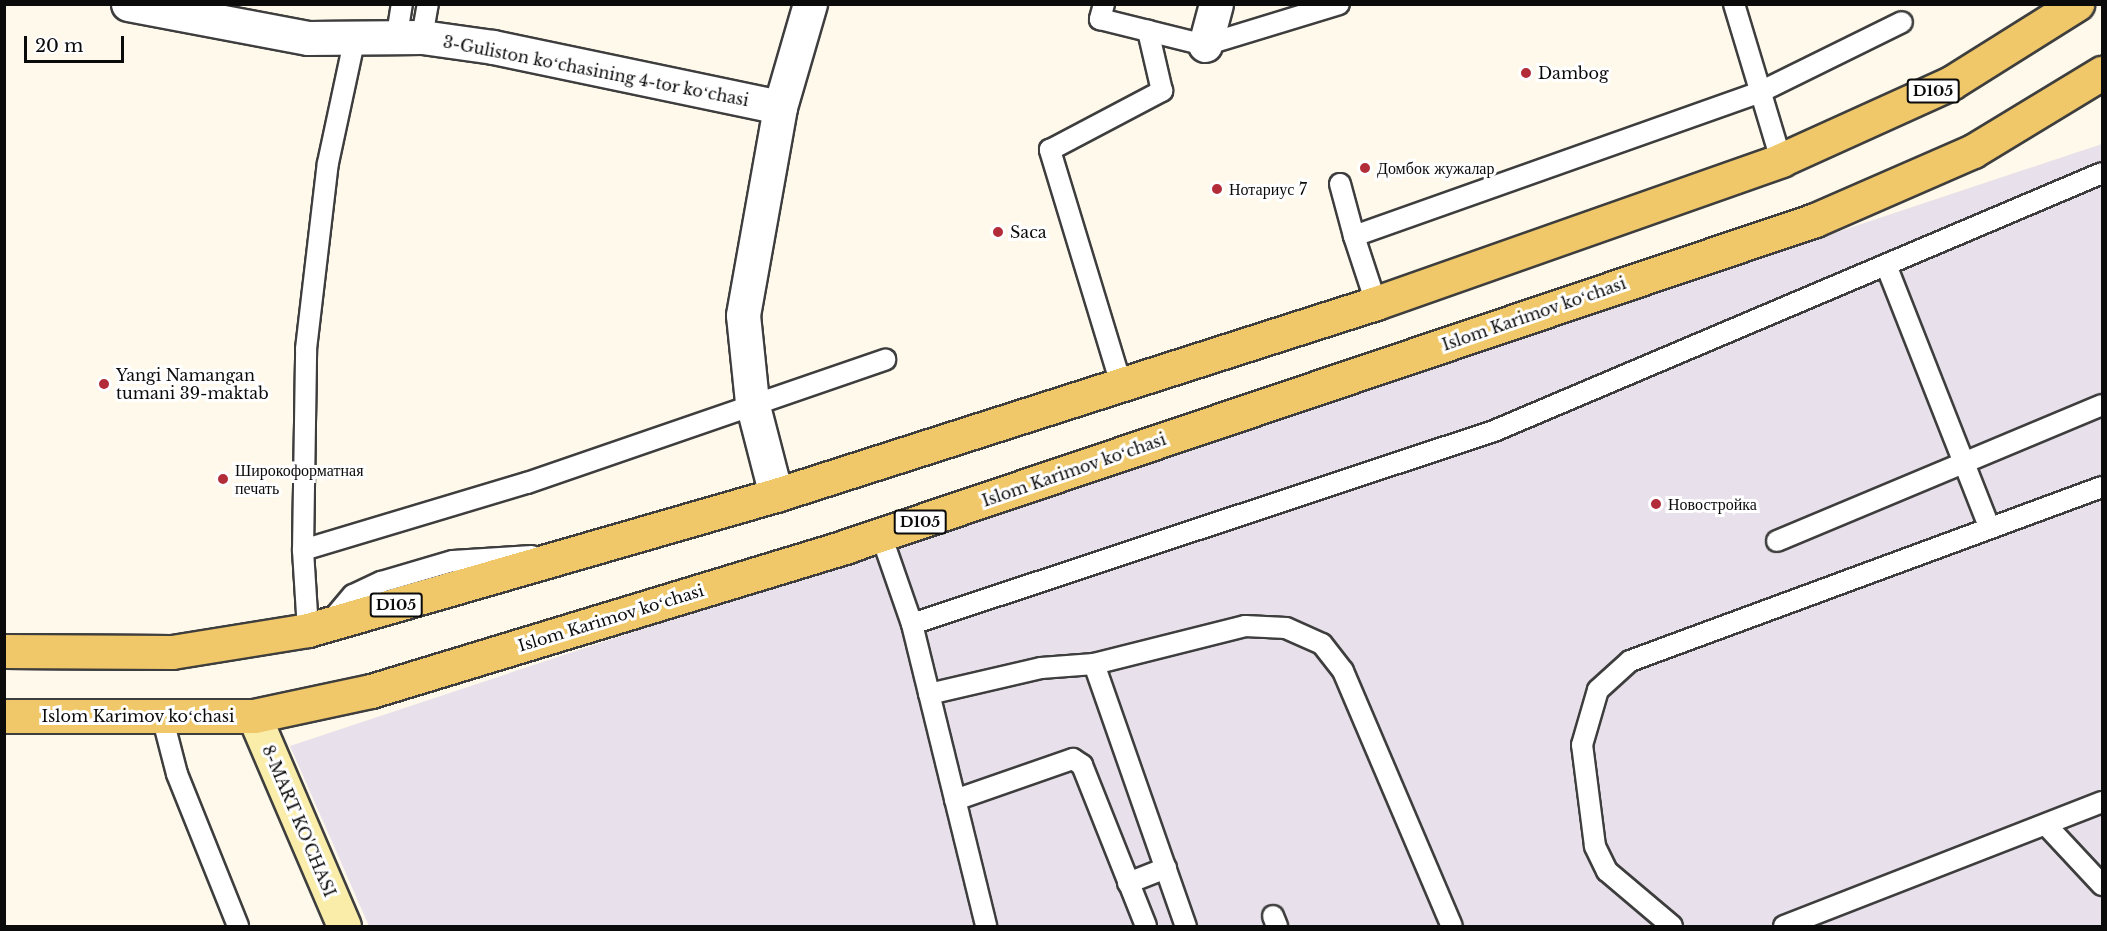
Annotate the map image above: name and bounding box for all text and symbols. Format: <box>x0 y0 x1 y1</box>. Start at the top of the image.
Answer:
scale bar <box>27 24 128 62</box>
street label: 3-Guliston koʻchasining 4-tor koʻchasi <box>441 32 751 110</box>
text: 20 m <box>35 35 83 57</box>
place label: Dambog <box>1538 63 1609 83</box>
marker: Dambog <box>1519 66 1533 80</box>
road number: D105 <box>1906 79 1960 103</box>
place label: Домбок жужалар <box>1377 158 1494 178</box>
marker: Домбок жужалар <box>1358 161 1372 175</box>
place label: Нотариус 7 <box>1229 179 1307 199</box>
marker: Нотариус 7 <box>1210 182 1224 196</box>
place label: Saca <box>1010 222 1047 242</box>
marker: Saca <box>991 225 1005 239</box>
street label: Islom Karimov koʻchasi <box>1439 273 1629 355</box>
place label: Yangi Namangan tumani 39-maktab <box>116 365 269 403</box>
marker: Yangi Namangan tumani 39-maktab <box>97 377 111 391</box>
street label: Islom Karimov koʻchasi <box>979 429 1169 511</box>
place label: Широкоформатная печать <box>235 460 364 498</box>
marker: Широкоформатная печать <box>216 472 230 486</box>
place label: Новостройка <box>1668 494 1757 514</box>
marker: Новостройка <box>1649 497 1663 511</box>
road number: D105 <box>893 510 947 534</box>
street label: Islom Karimov koʻchasi <box>516 581 706 655</box>
road number: D105 <box>369 593 423 617</box>
street label: Islom Karimov koʻchasi <box>41 706 235 726</box>
street label: 8-MART KO'CHASI <box>258 742 340 900</box>

